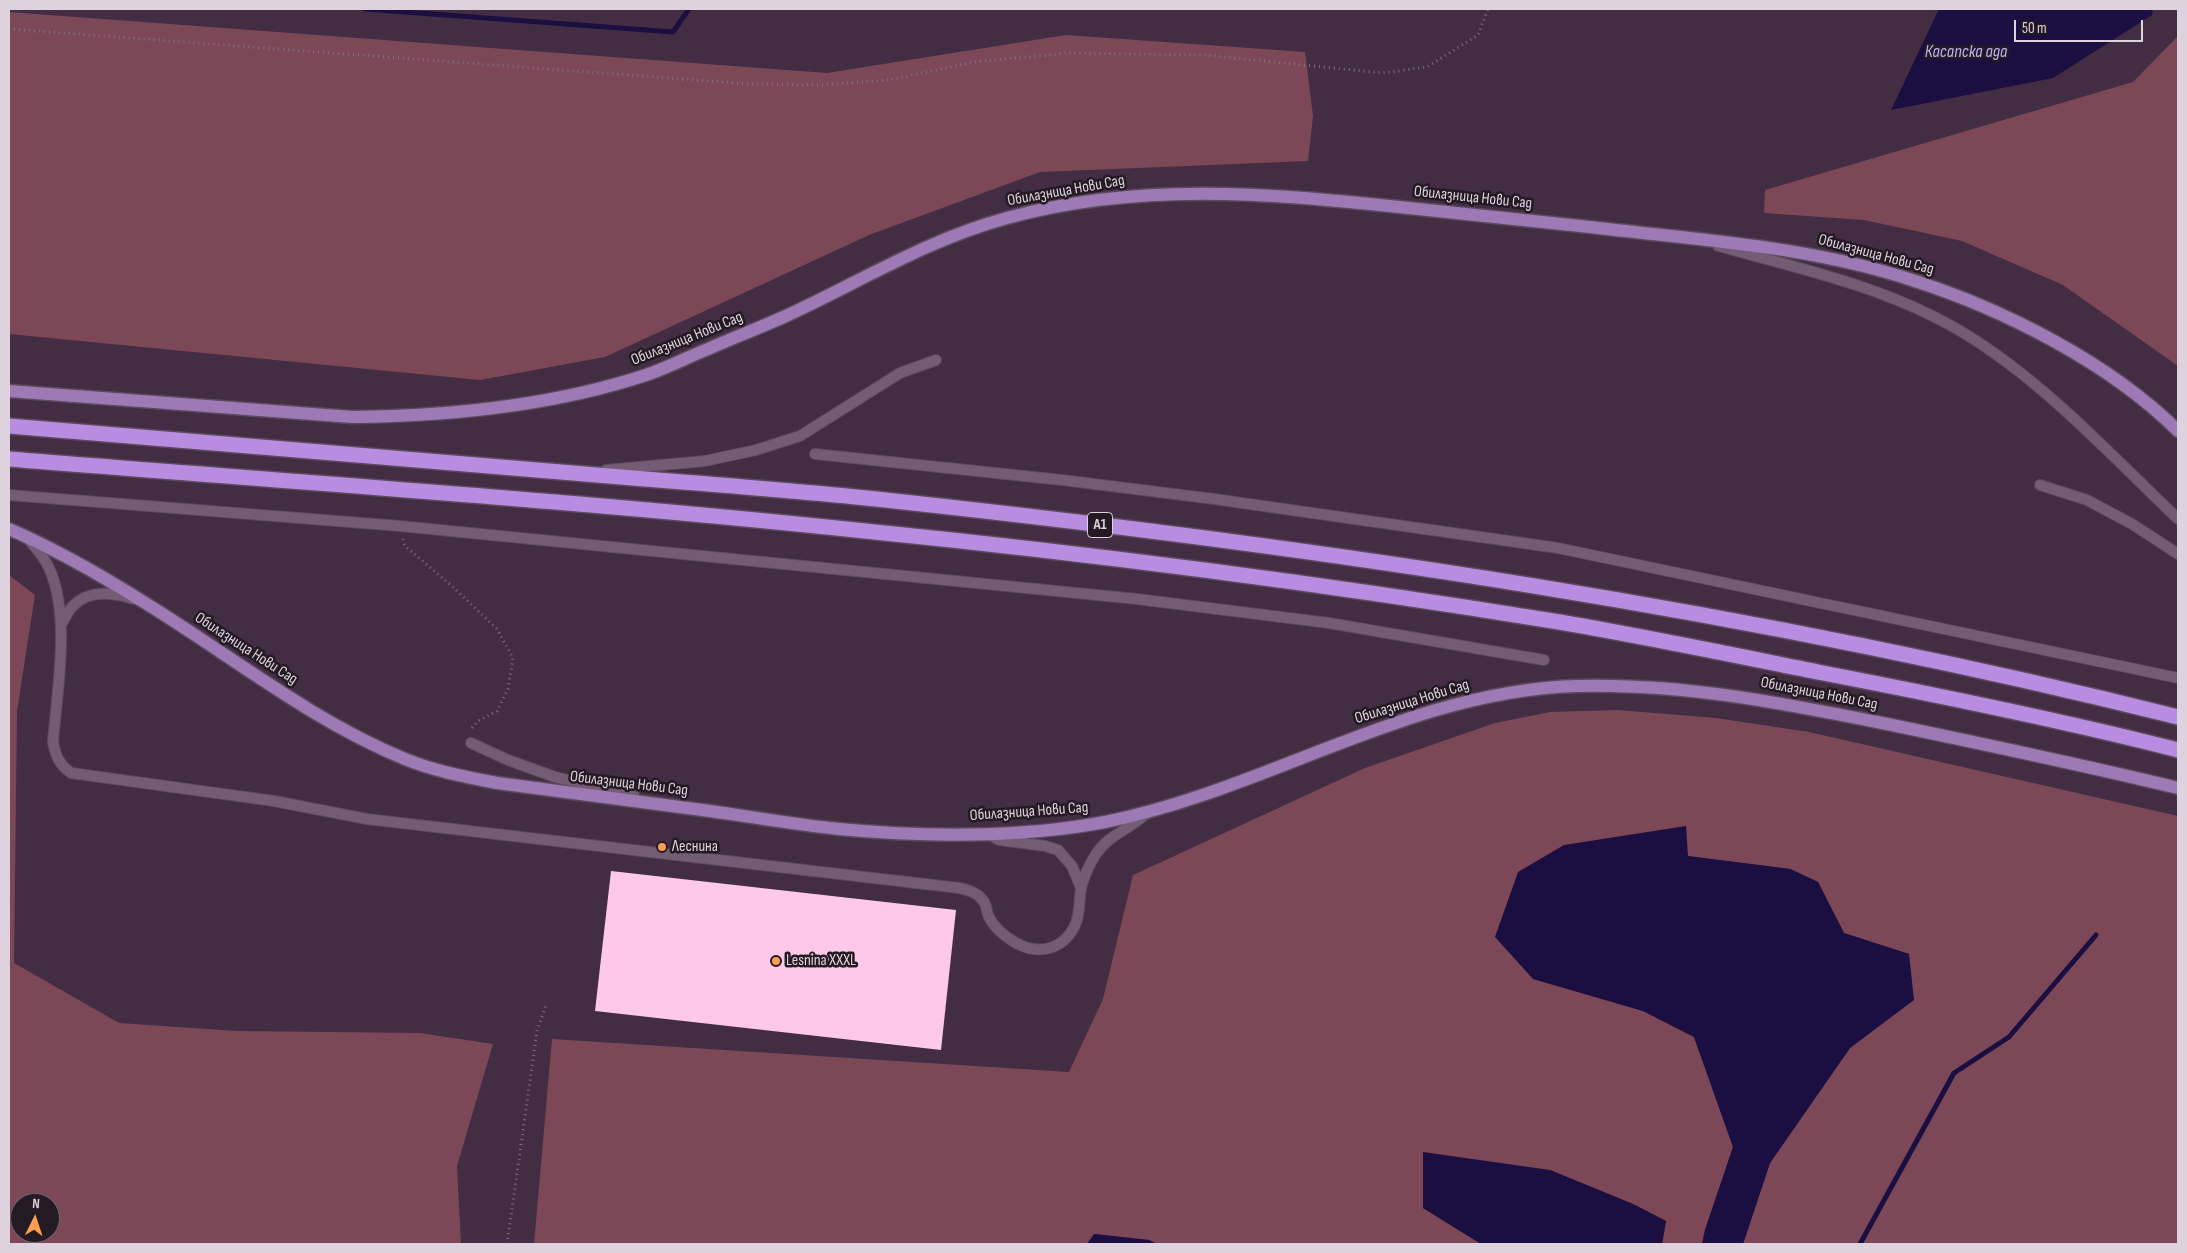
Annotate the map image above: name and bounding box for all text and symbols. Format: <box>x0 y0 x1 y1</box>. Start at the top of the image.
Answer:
scale bar <box>2017 10 2146 42</box>
text: 50 m <box>2022 19 2047 38</box>
water label: Касапска ада <box>1925 41 2007 63</box>
street label: Обилазница Нови Сад <box>1006 171 1126 211</box>
street label: Обилазница Нови Сад <box>1413 182 1533 214</box>
street label: Обилазница Нови Сад <box>1816 230 1936 280</box>
street label: Обилазница Нови Сад <box>628 308 746 370</box>
road number: A1 <box>1088 512 1112 538</box>
street label: Обилазница Нови Сад <box>191 609 301 689</box>
street label: Обилазница Нови Сад <box>1759 673 1879 715</box>
street label: Обилазница Нови Сад <box>1352 675 1472 729</box>
street label: Обилазница Нови Сад <box>569 767 689 801</box>
street label: Обилазница Нови Сад <box>969 798 1089 826</box>
place label: Леснина <box>672 837 718 857</box>
marker: Леснина <box>656 841 668 853</box>
place label: Lesnina XXXL <box>786 951 856 971</box>
marker: Lesnina XXXL <box>770 955 782 967</box>
north arrow <box>10 1193 60 1243</box>
text: N <box>32 1195 40 1212</box>

